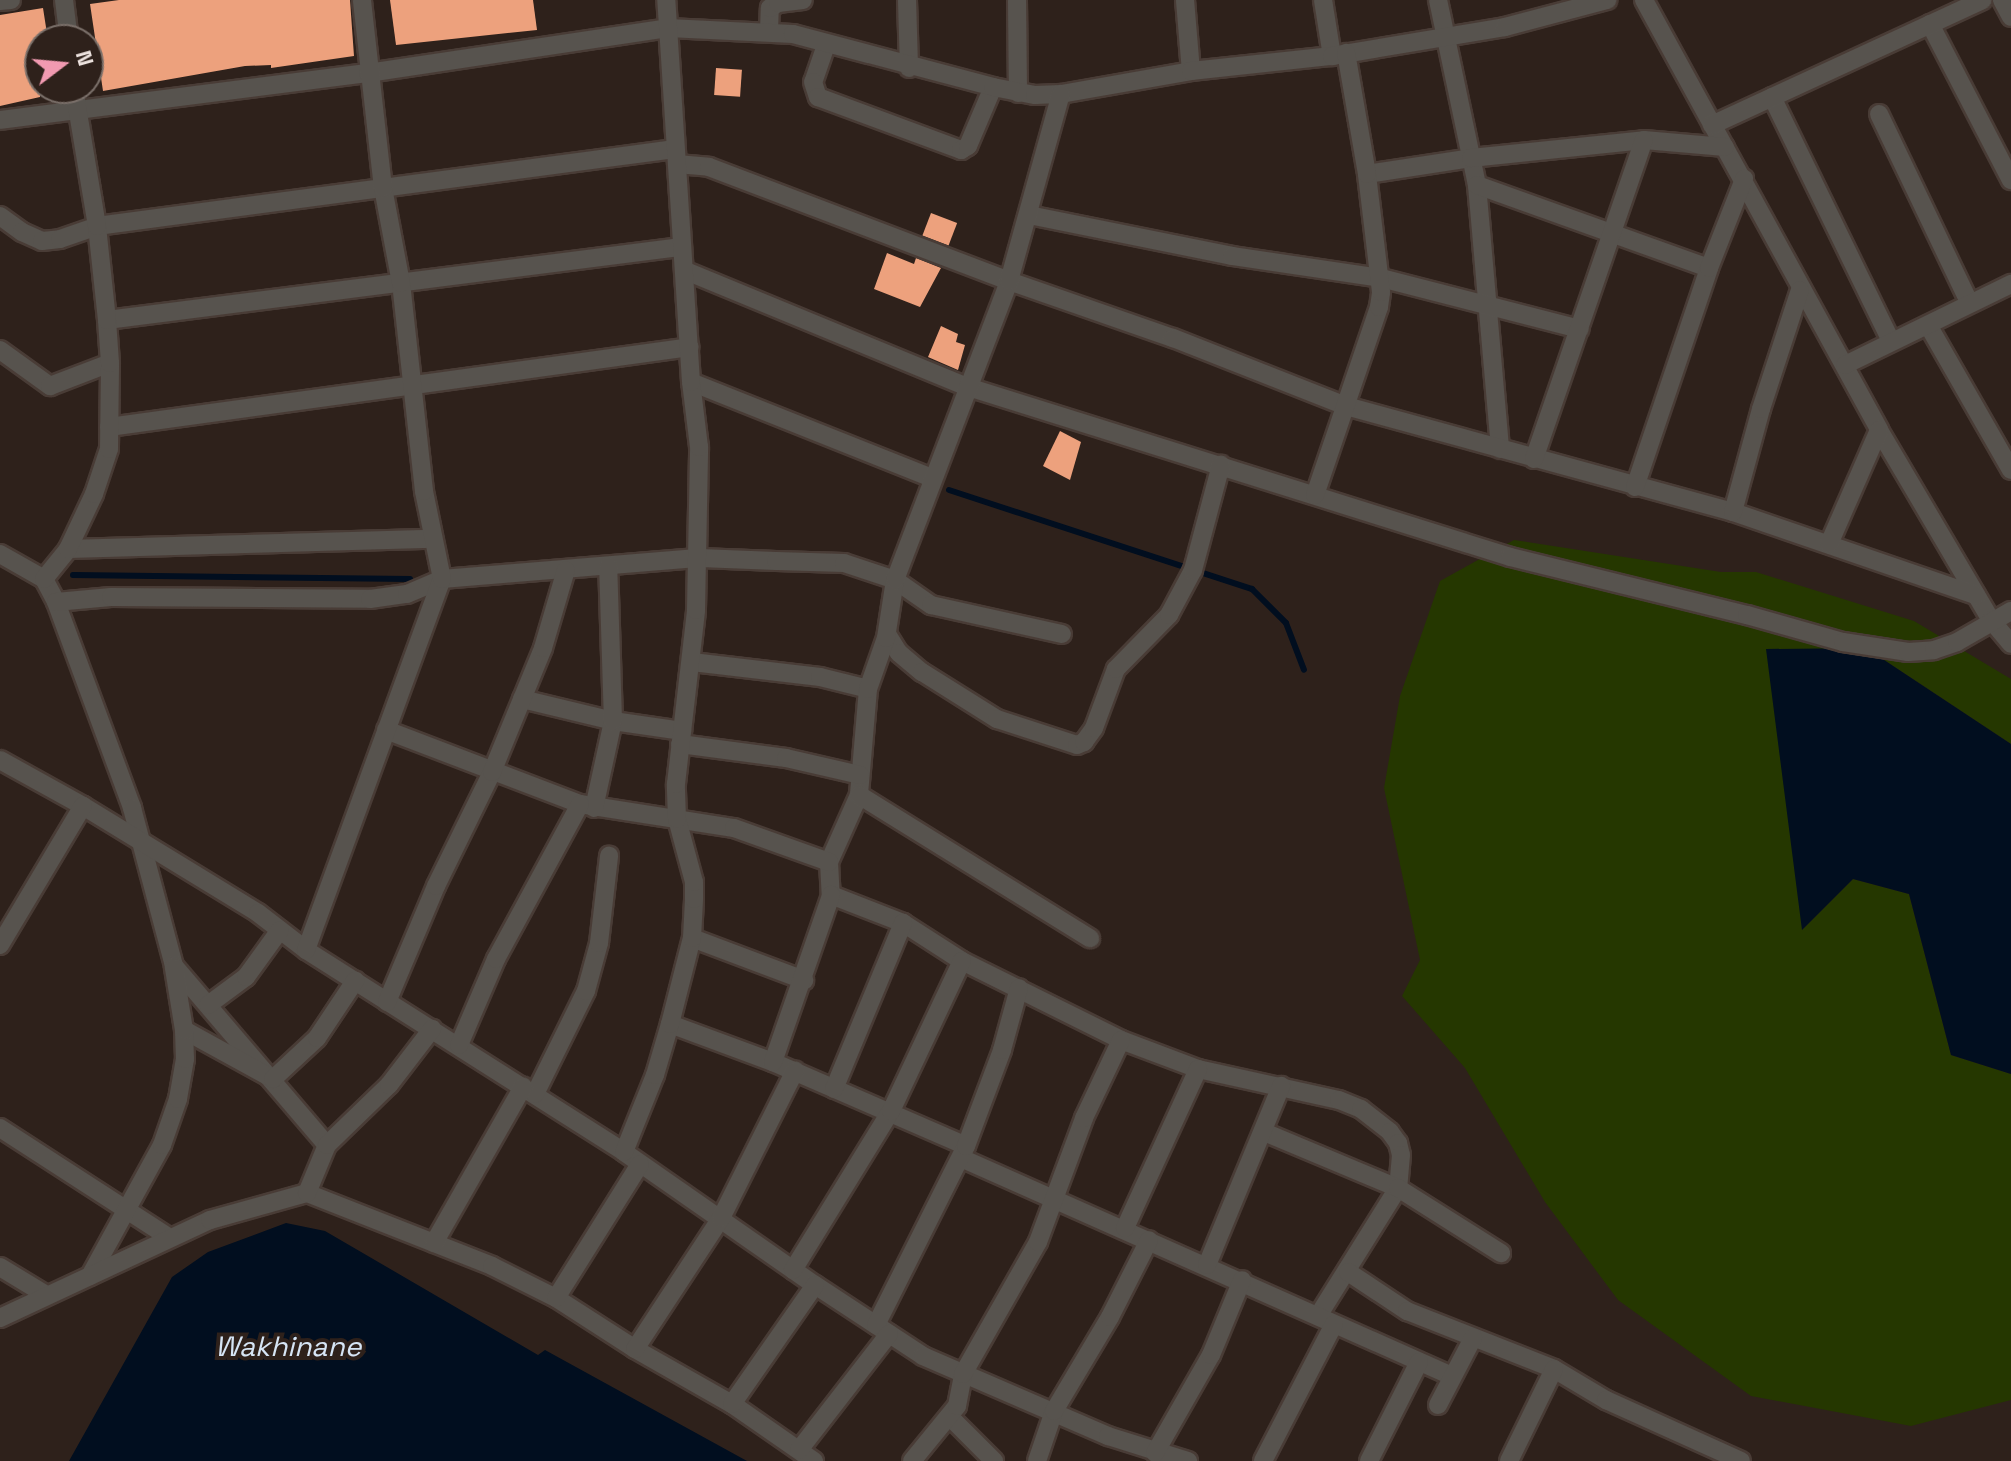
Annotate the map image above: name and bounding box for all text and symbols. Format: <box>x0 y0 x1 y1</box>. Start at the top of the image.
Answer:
north arrow <box>24 24 104 104</box>
text: N <box>70 47 101 69</box>
water label: Wakhinane <box>215 1329 361 1363</box>

